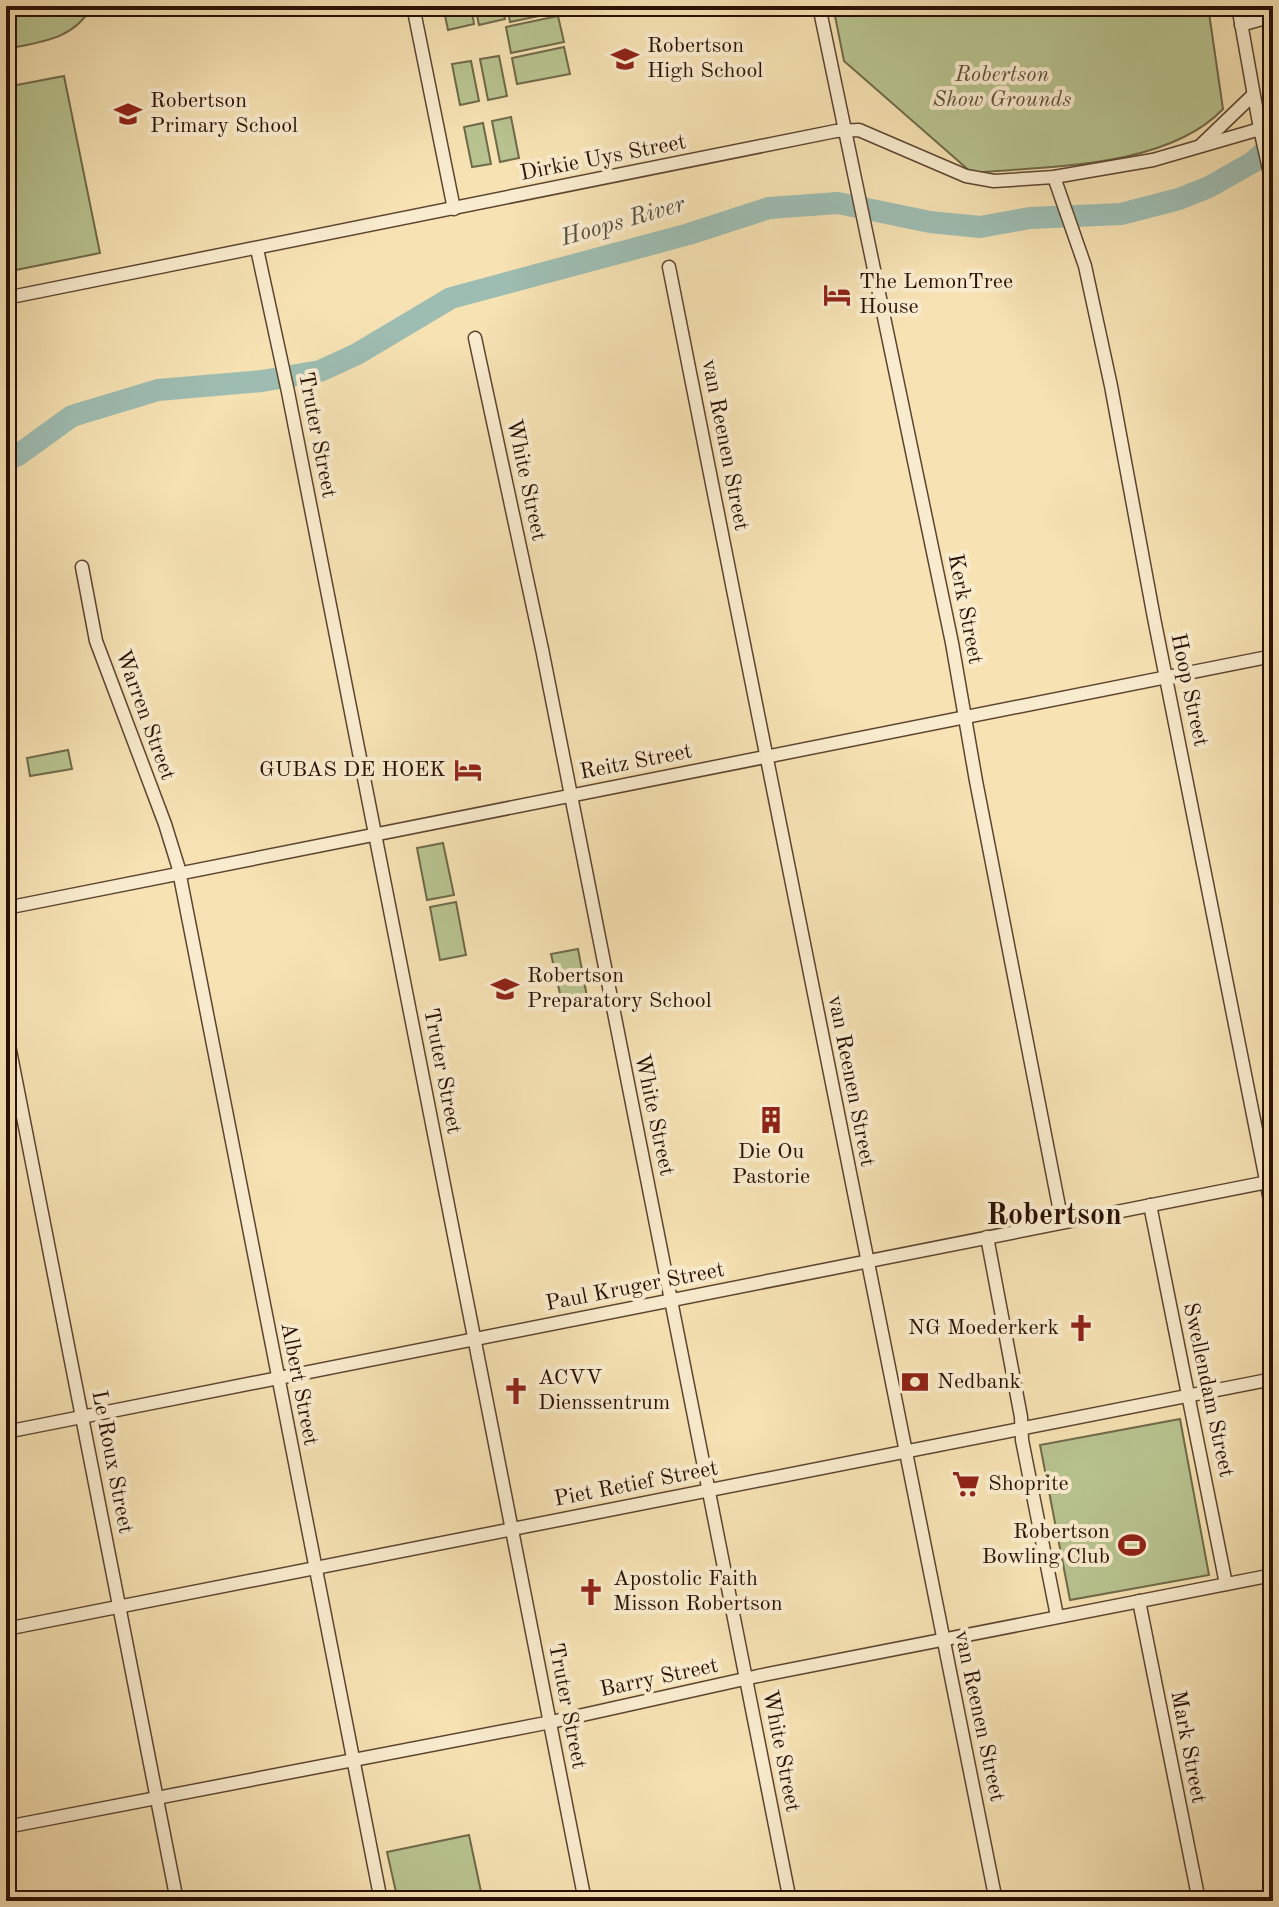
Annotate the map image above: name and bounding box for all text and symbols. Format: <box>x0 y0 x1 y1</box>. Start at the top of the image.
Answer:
place label: Robertson High School <box>647 35 763 82</box>
school or university icon: Robertson High School <box>610 44 640 74</box>
park label: Robertson Show Grounds <box>933 64 1071 111</box>
place label: Robertson Primary School <box>150 90 298 137</box>
school or university icon: Robertson Primary School <box>113 99 143 129</box>
street label: Dirkie Uys Street <box>518 131 688 185</box>
water label: Hoops River <box>557 193 688 251</box>
place label: The LemonTree House <box>859 271 1013 318</box>
hotel icon: The LemonTree House <box>822 280 852 310</box>
street label: van Reenen Street <box>698 357 752 533</box>
street label: Truter Street <box>294 370 340 500</box>
street label: White Street <box>502 417 550 543</box>
street label: Kerk Street <box>944 552 986 666</box>
street label: Hoop Street <box>1166 631 1212 749</box>
street label: Warren Street <box>111 647 179 783</box>
street label: Reitz Street <box>578 740 694 784</box>
hotel icon: GUBAS DE HOEK <box>453 755 483 785</box>
place label: GUBAS DE HOEK <box>259 759 446 781</box>
place label: Robertson Preparatory School <box>527 965 712 1012</box>
school or university icon: Robertson Preparatory School <box>490 974 520 1004</box>
street label: van Reenen Street <box>824 993 878 1169</box>
street label: Truter Street <box>419 1006 465 1136</box>
street label: White Street <box>630 1052 678 1178</box>
building icon: Die Ou Pastorie <box>756 1105 786 1135</box>
place label: Die Ou Pastorie <box>732 1141 810 1188</box>
district label: Robertson <box>986 1201 1122 1231</box>
street label: Paul Kruger Street <box>544 1259 726 1315</box>
street label: Swellendam Street <box>1179 1301 1237 1479</box>
church icon: NG Moederkerk <box>1066 1313 1096 1343</box>
place label: NG Moederkerk <box>908 1317 1059 1339</box>
street label: Albert Street <box>276 1320 322 1448</box>
place label: ACVV Dienssentrum <box>538 1367 670 1414</box>
bank icon: Nedbank <box>900 1367 930 1397</box>
place label: Nedbank <box>937 1371 1021 1393</box>
church icon: ACVV Dienssentrum <box>501 1376 531 1406</box>
street label: Le Roux Street <box>87 1389 137 1535</box>
street label: Piet Retief Street <box>552 1457 720 1511</box>
supermarket icon: Shoprite <box>951 1469 981 1499</box>
place label: Shoprite <box>988 1473 1069 1495</box>
place label: Robertson Bowling Club <box>982 1521 1110 1568</box>
sports icon: Robertson Bowling Club <box>1117 1530 1147 1560</box>
place label: Apostolic Faith Misson Robertson <box>613 1568 783 1615</box>
church icon: Apostolic Faith Misson Robertson <box>576 1577 606 1607</box>
street label: van Reenen Street <box>950 1629 1008 1803</box>
street label: Truter Street <box>544 1641 590 1771</box>
street label: Barry Street <box>598 1655 720 1701</box>
street label: White Street <box>758 1688 804 1814</box>
street label: Mark Street <box>1166 1689 1210 1805</box>

